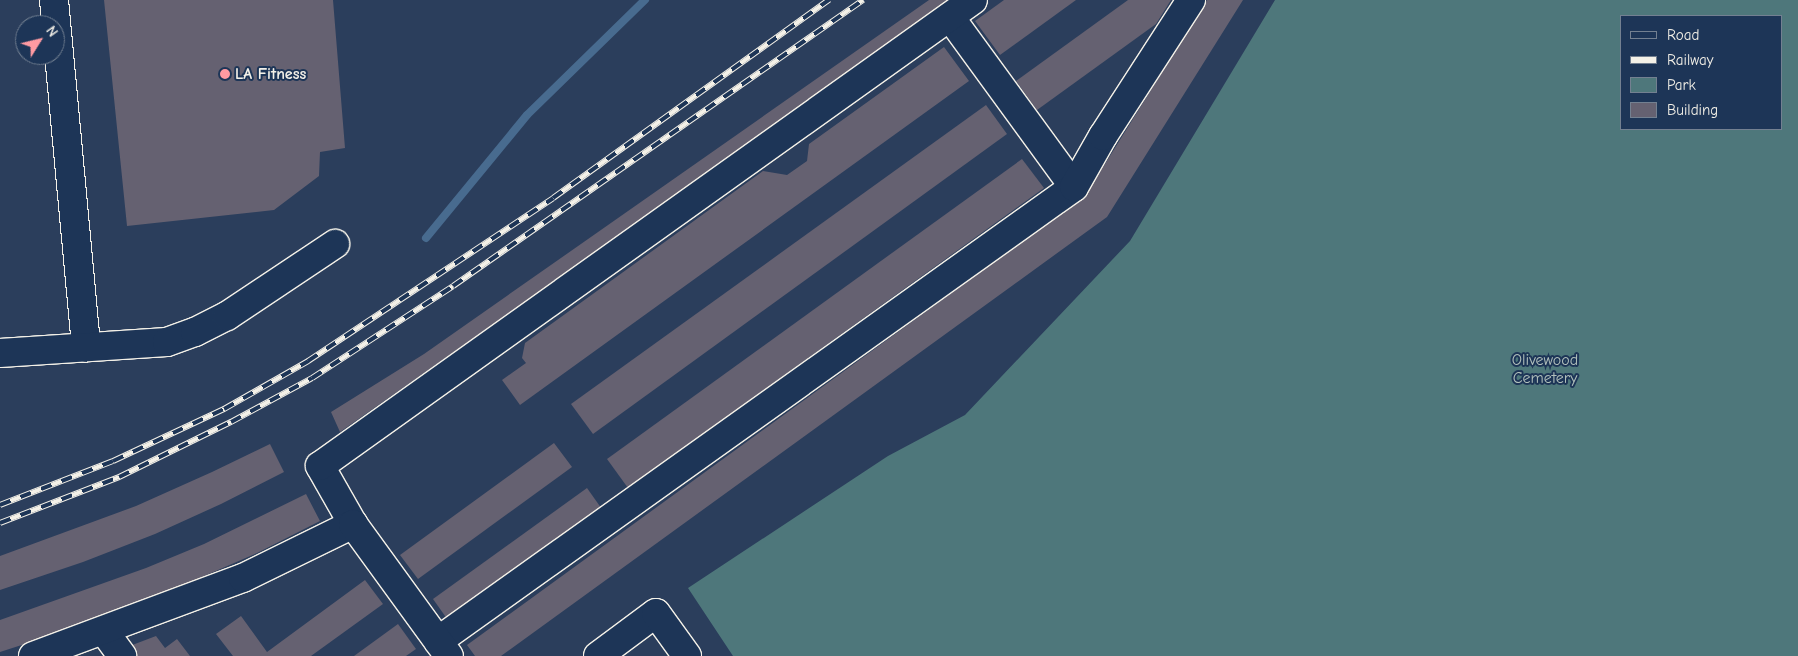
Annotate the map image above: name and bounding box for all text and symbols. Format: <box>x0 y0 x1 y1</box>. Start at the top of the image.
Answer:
north arrow <box>15 15 65 65</box>
legend <box>1620 15 1783 130</box>
text: N <box>42 23 61 40</box>
text: Road <box>1667 26 1699 44</box>
text: Railway <box>1667 51 1713 69</box>
place label: LA Fitness <box>235 64 306 84</box>
marker: LA Fitness <box>219 68 231 80</box>
text: Park <box>1667 76 1696 94</box>
text: Building <box>1667 101 1718 119</box>
park label: Olivewood Cemetery <box>1512 350 1578 388</box>

